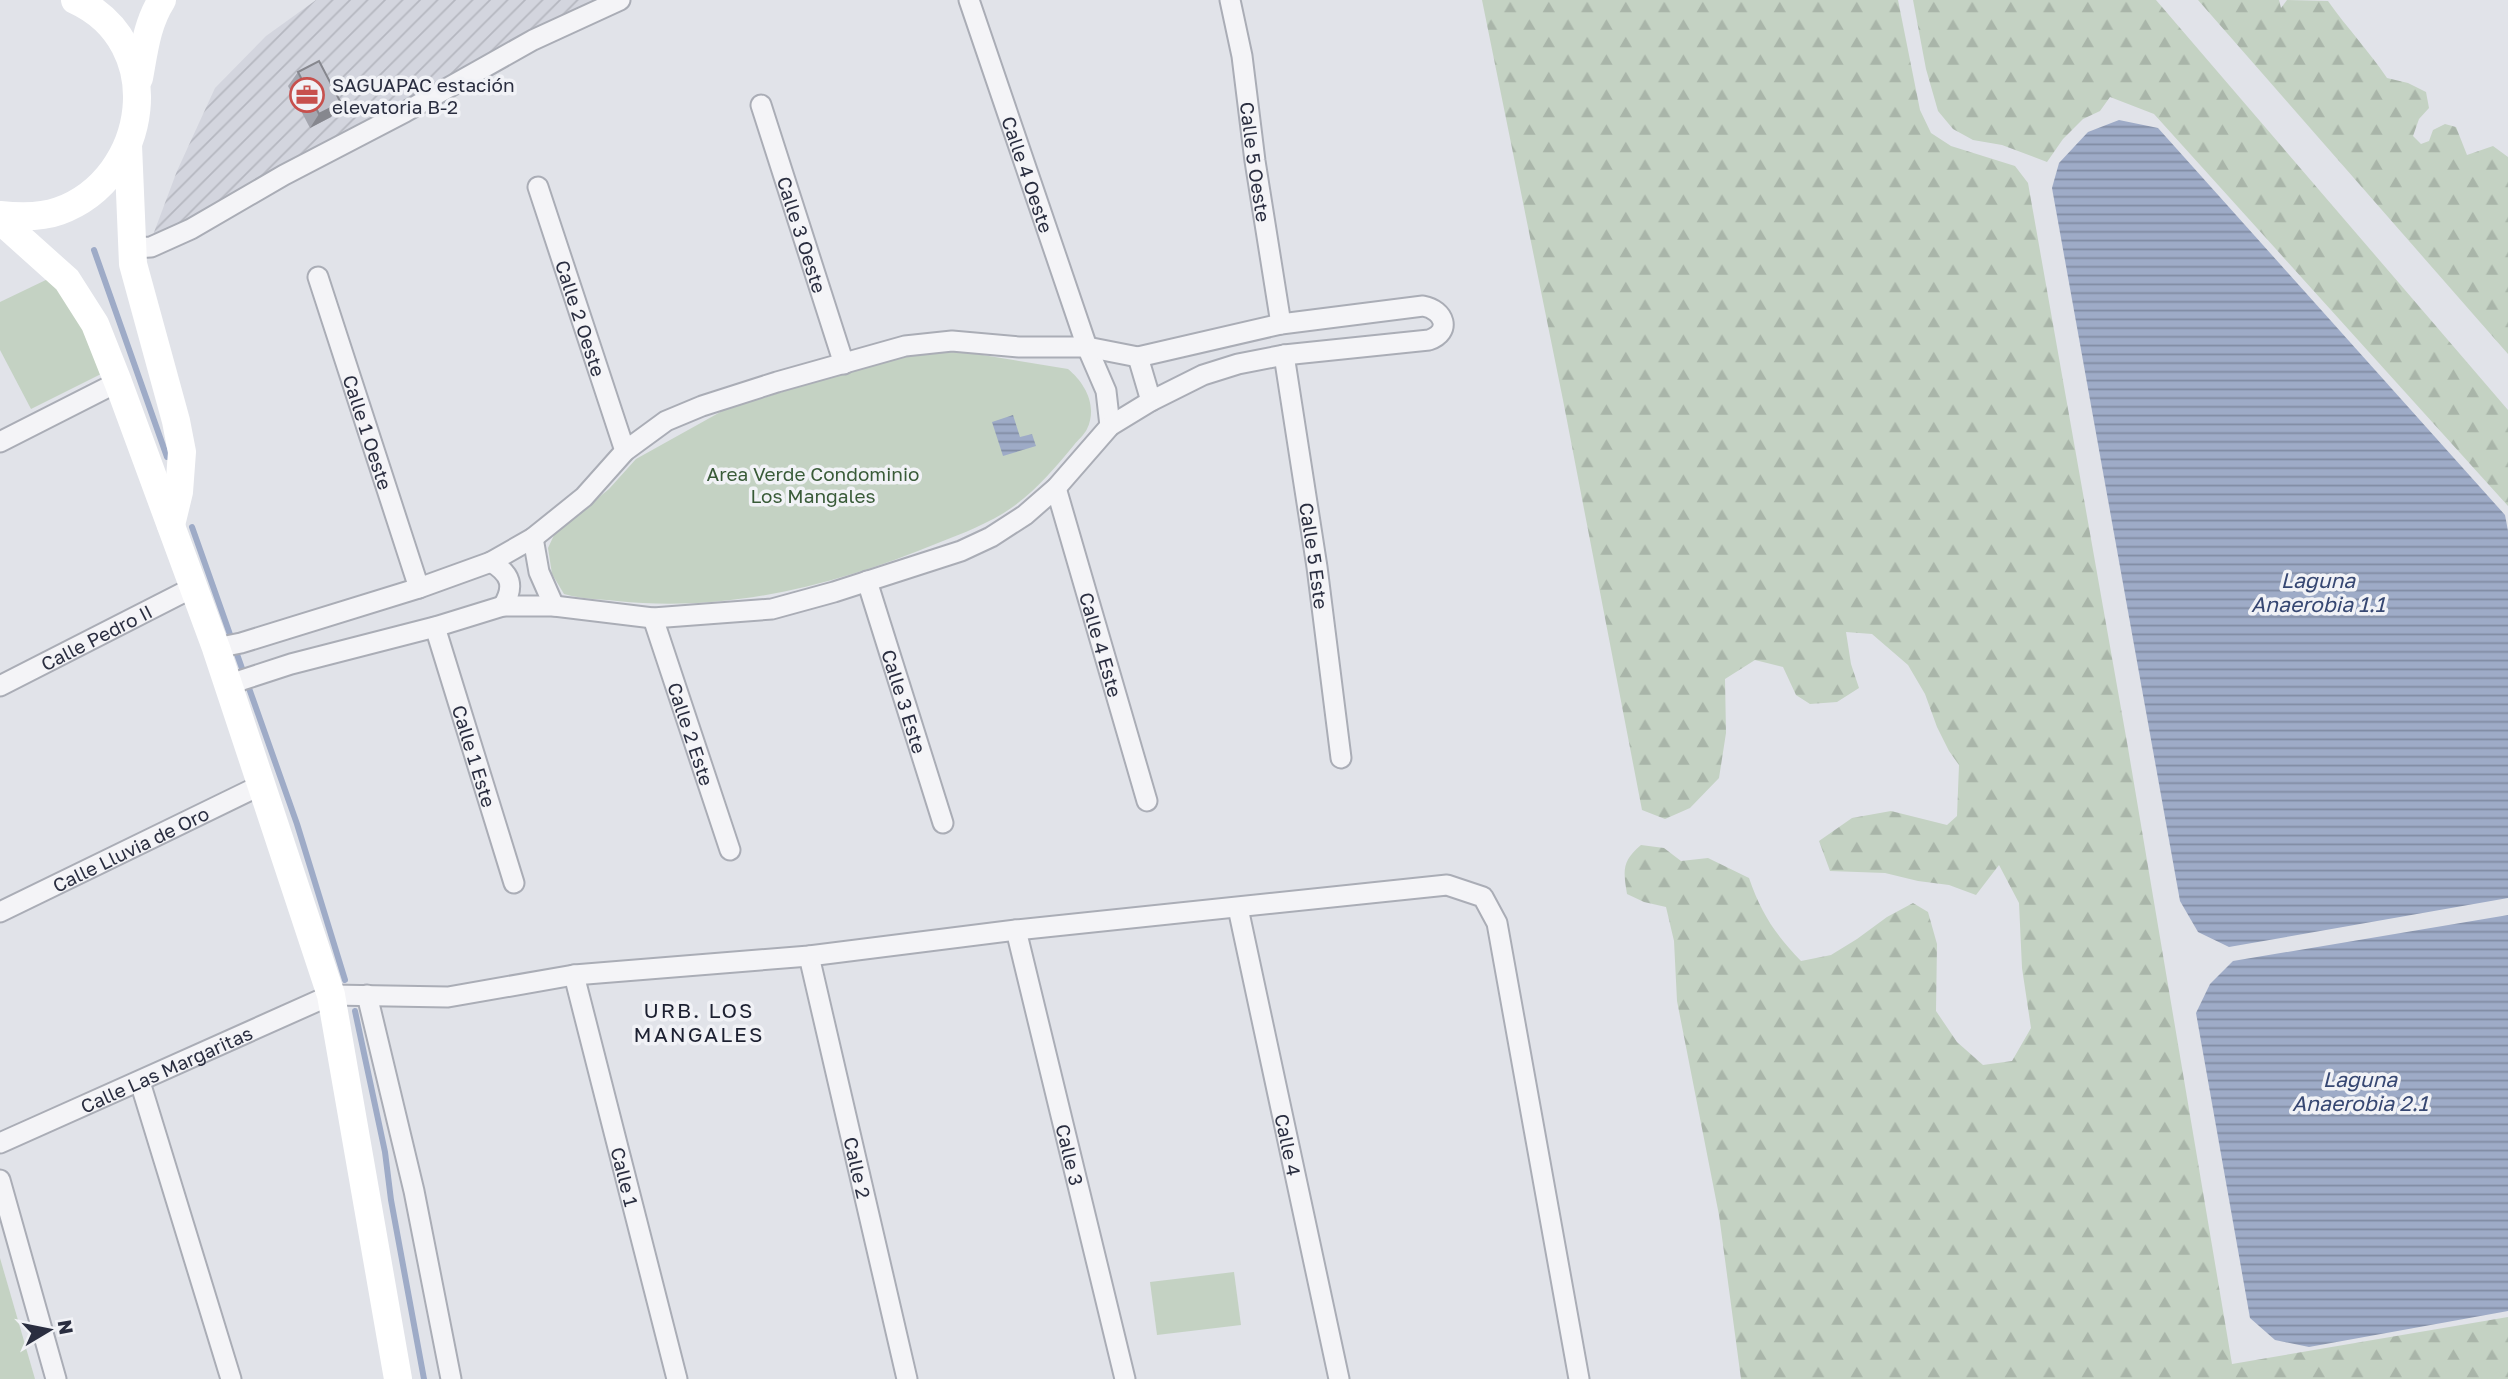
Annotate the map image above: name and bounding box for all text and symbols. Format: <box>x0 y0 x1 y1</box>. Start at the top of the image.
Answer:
place label: SAGUAPAC estación elevatoria B-2 <box>332 73 515 118</box>
office icon: SAGUAPAC estación elevatoria B-2 <box>288 76 326 114</box>
street label: Calle 5 Oeste <box>1236 100 1276 224</box>
street label: Calle 4 Oeste <box>998 113 1059 235</box>
street label: Calle 3 Oeste <box>773 173 832 296</box>
street label: Calle 2 Oeste <box>551 257 611 379</box>
street label: Calle 1 Oeste <box>339 372 398 492</box>
park label: Area Verde Condominio Los Mangales <box>707 462 919 507</box>
street label: Calle 5 Este <box>1296 501 1334 610</box>
water label: Laguna Anaerobia 1.1 <box>2251 567 2386 617</box>
street label: Calle 4 Este <box>1075 589 1128 700</box>
street label: Calle Pedro II <box>37 599 156 675</box>
street label: Calle 3 Este <box>878 646 932 756</box>
street label: Calle 2 Este <box>664 679 719 788</box>
street label: Calle 1 Este <box>448 702 501 810</box>
street label: Calle Lluvia de Oro <box>48 801 212 896</box>
district label: URB. LOS MANGALES <box>634 997 764 1047</box>
street label: Calle Las Margaritas <box>77 1020 256 1117</box>
water label: Laguna Anaerobia 2.1 <box>2292 1066 2429 1116</box>
street label: Calle 4 <box>1271 1111 1307 1178</box>
street label: Calle 3 <box>1052 1121 1089 1188</box>
street label: Calle 2 <box>840 1134 876 1200</box>
street label: Calle 1 <box>607 1144 644 1209</box>
north arrow <box>14 1295 84 1365</box>
text: N <box>54 1318 79 1336</box>

